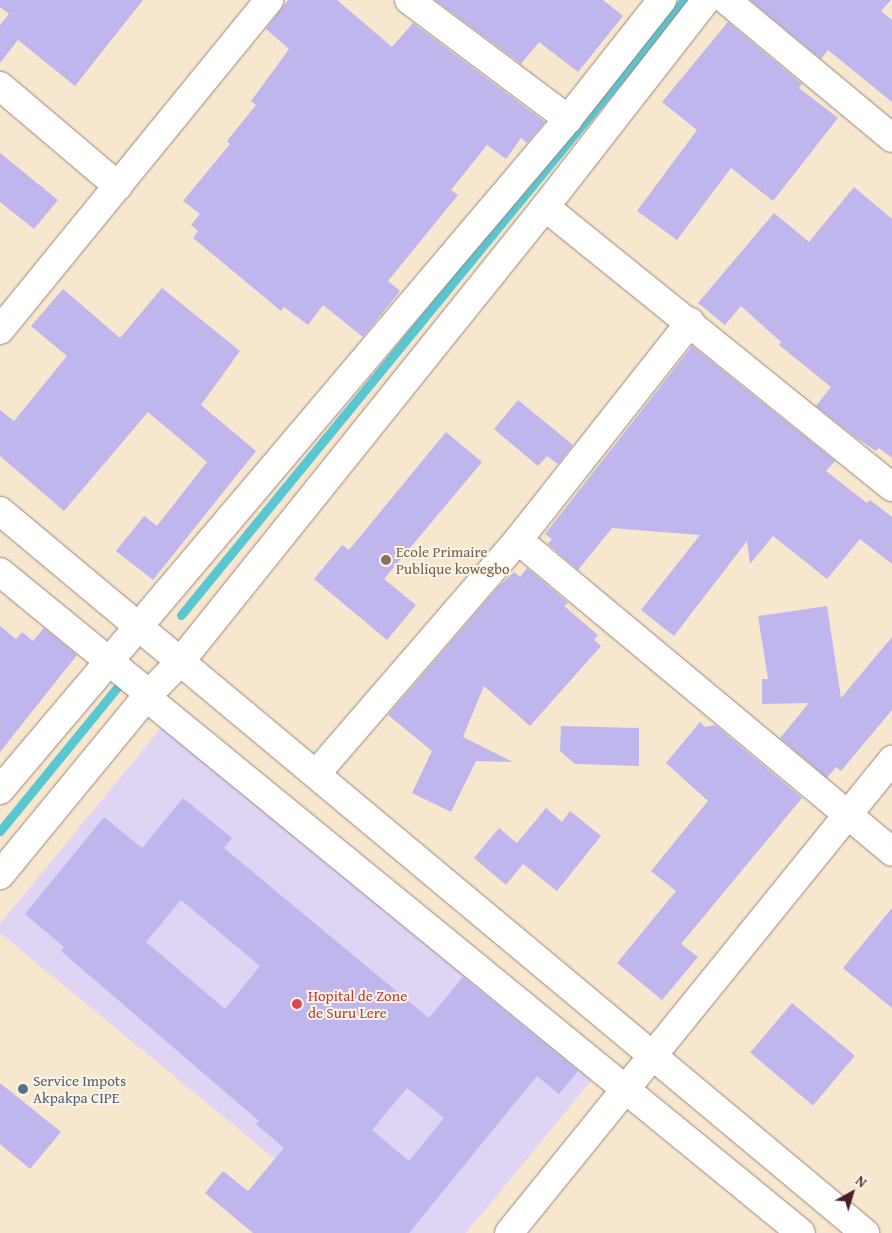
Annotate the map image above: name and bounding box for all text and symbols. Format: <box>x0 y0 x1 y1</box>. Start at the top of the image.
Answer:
place label: Ecole Primaire Publique kowegbo <box>396 542 510 577</box>
marker: Ecole Primaire Publique kowegbo <box>380 554 392 566</box>
place label: Hopital de Zone de Suru Lere <box>308 986 407 1021</box>
marker: Hopital de Zone de Suru Lere <box>290 997 304 1011</box>
place label: Service Impots Akpakpa CIPE <box>33 1071 126 1106</box>
marker: Service Impots Akpakpa CIPE <box>17 1083 29 1095</box>
north arrow <box>827 1168 877 1218</box>
text: N <box>852 1171 871 1192</box>

